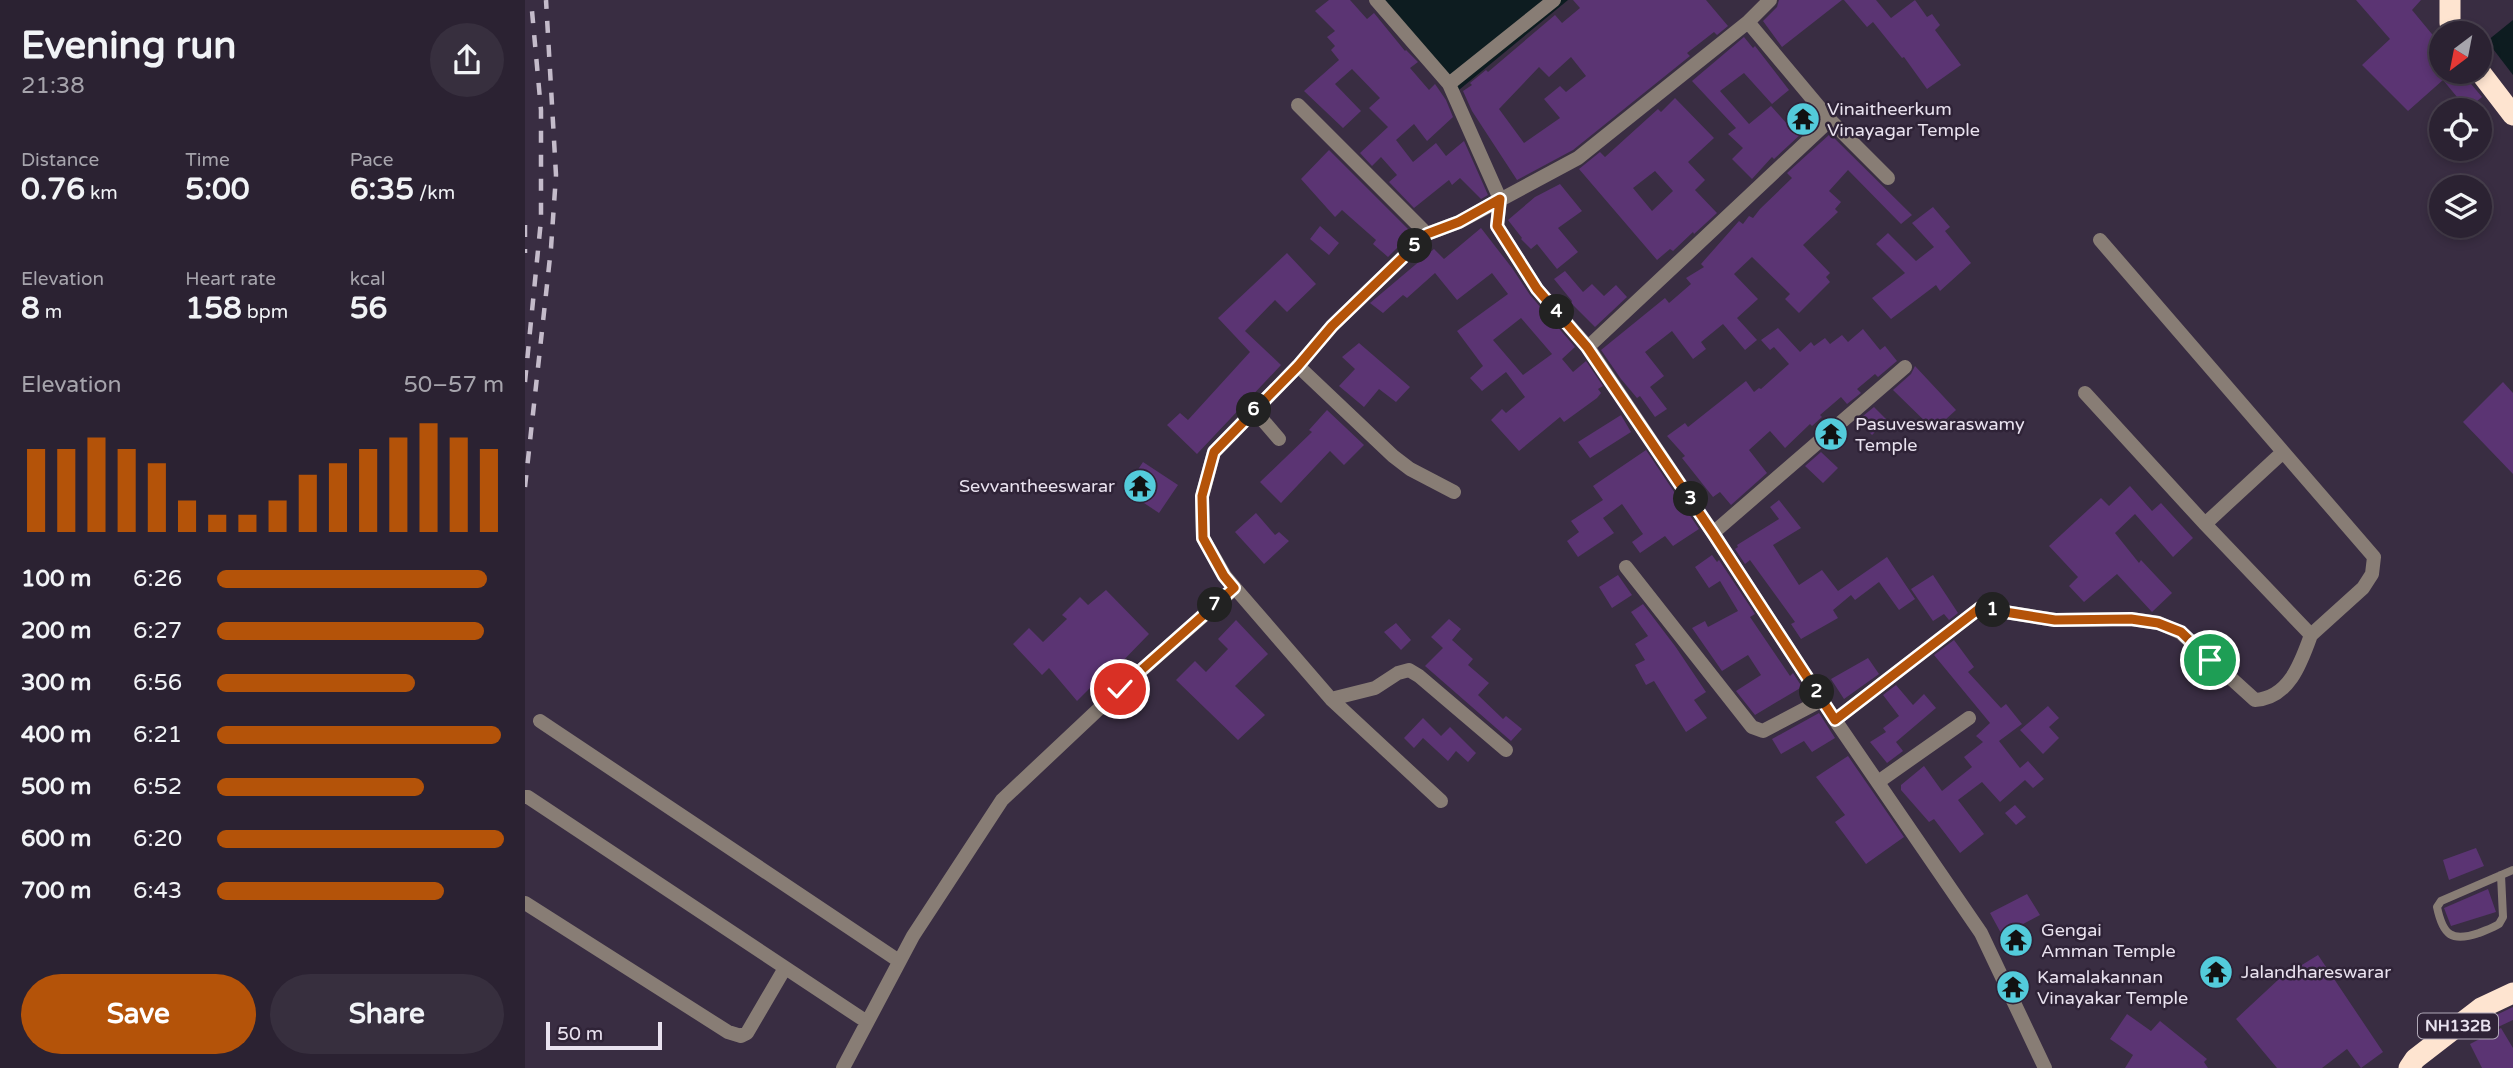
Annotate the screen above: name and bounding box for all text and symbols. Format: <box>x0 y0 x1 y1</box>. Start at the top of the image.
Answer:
north arrow <box>2429 21 2492 84</box>
map controls <box>2429 21 2492 238</box>
text: Evening run <box>21 23 236 69</box>
button: share <box>430 23 504 97</box>
text: 21:38 <box>21 72 85 100</box>
place label: Vinaitheerkum Vinayagar Temple <box>1827 98 1980 141</box>
button: locate <box>2429 98 2492 161</box>
temple icon: Vinaitheerkum Vinayagar Temple <box>1784 100 1822 138</box>
text: Distance <box>21 149 99 171</box>
text: Time <box>185 149 230 171</box>
text: Pace <box>350 149 393 171</box>
text: 0.76 <box>21 171 85 208</box>
text: 5:00 <box>185 171 250 208</box>
text: 6:35 <box>350 171 414 208</box>
button: layers <box>2429 175 2492 238</box>
text: km <box>85 182 118 204</box>
text: /km <box>414 182 455 204</box>
pin: 5 <box>1397 229 1433 264</box>
text: 5 <box>1409 234 1420 256</box>
text: Elevation <box>21 268 104 290</box>
text: Heart rate <box>185 268 276 290</box>
text: kcal <box>350 268 385 290</box>
text: 8 <box>21 290 40 327</box>
text: 158 <box>185 290 242 327</box>
text: 56 <box>350 290 387 327</box>
pin: 4 <box>1539 294 1575 330</box>
text: 4 <box>1551 300 1562 322</box>
text: m <box>40 301 62 323</box>
text: bpm <box>242 301 288 323</box>
text: Elevation <box>21 371 122 399</box>
text: 50–57 m <box>403 371 504 399</box>
pin: 6 <box>1237 392 1271 428</box>
text: 6 <box>1248 398 1259 420</box>
place label: Pasuveswaraswamy Temple <box>1855 413 2025 456</box>
temple icon: Pasuveswaraswamy Temple <box>1812 415 1850 453</box>
temple icon: Sevvantheeswarar <box>1121 467 1159 505</box>
place label: Sevvantheeswarar <box>959 475 1115 497</box>
pin: 3 <box>1673 482 1709 516</box>
text: 3 <box>1685 487 1696 509</box>
text: 100 m <box>21 565 91 593</box>
text: 6:26 <box>133 565 182 593</box>
pin: 7 <box>1197 588 1233 622</box>
pin: 1 <box>1975 592 2011 628</box>
text: 7 <box>1209 593 1220 615</box>
text: 1 <box>1987 598 1998 620</box>
text: 200 m <box>21 617 91 645</box>
text: 6:27 <box>133 617 182 645</box>
pin <box>2180 630 2240 690</box>
icon: arrive <box>2191 641 2229 679</box>
pin <box>1090 659 1150 719</box>
text: 300 m <box>21 669 91 697</box>
text: 6:56 <box>133 669 182 697</box>
icon: check <box>1101 670 1139 708</box>
pin: 2 <box>1799 674 1835 710</box>
text: 2 <box>1811 680 1822 702</box>
text: 400 m <box>21 721 91 749</box>
text: 6:21 <box>133 721 182 749</box>
text: 500 m <box>21 773 91 801</box>
text: 6:52 <box>133 773 182 801</box>
text: 600 m <box>21 825 91 853</box>
text: 6:20 <box>133 825 182 853</box>
text: 700 m <box>21 877 91 905</box>
text: 6:43 <box>133 877 182 905</box>
place label: Gengai Amman Temple <box>2041 919 2176 962</box>
temple icon: Gengai Amman Temple <box>1997 921 2035 959</box>
temple icon: Jalandhareswarar <box>2197 953 2235 991</box>
place label: Jalandhareswarar <box>2241 961 2391 983</box>
place label: Kamalakannan Vinayakar Temple <box>2037 966 2188 1009</box>
temple icon: Kamalakannan Vinayakar Temple <box>1994 968 2032 1006</box>
button: Save <box>21 974 256 1054</box>
button: Share <box>270 974 504 1054</box>
road number: NH132B <box>2418 1014 2498 1038</box>
scale bar <box>546 1019 661 1051</box>
text: 50 m <box>557 1023 603 1045</box>

